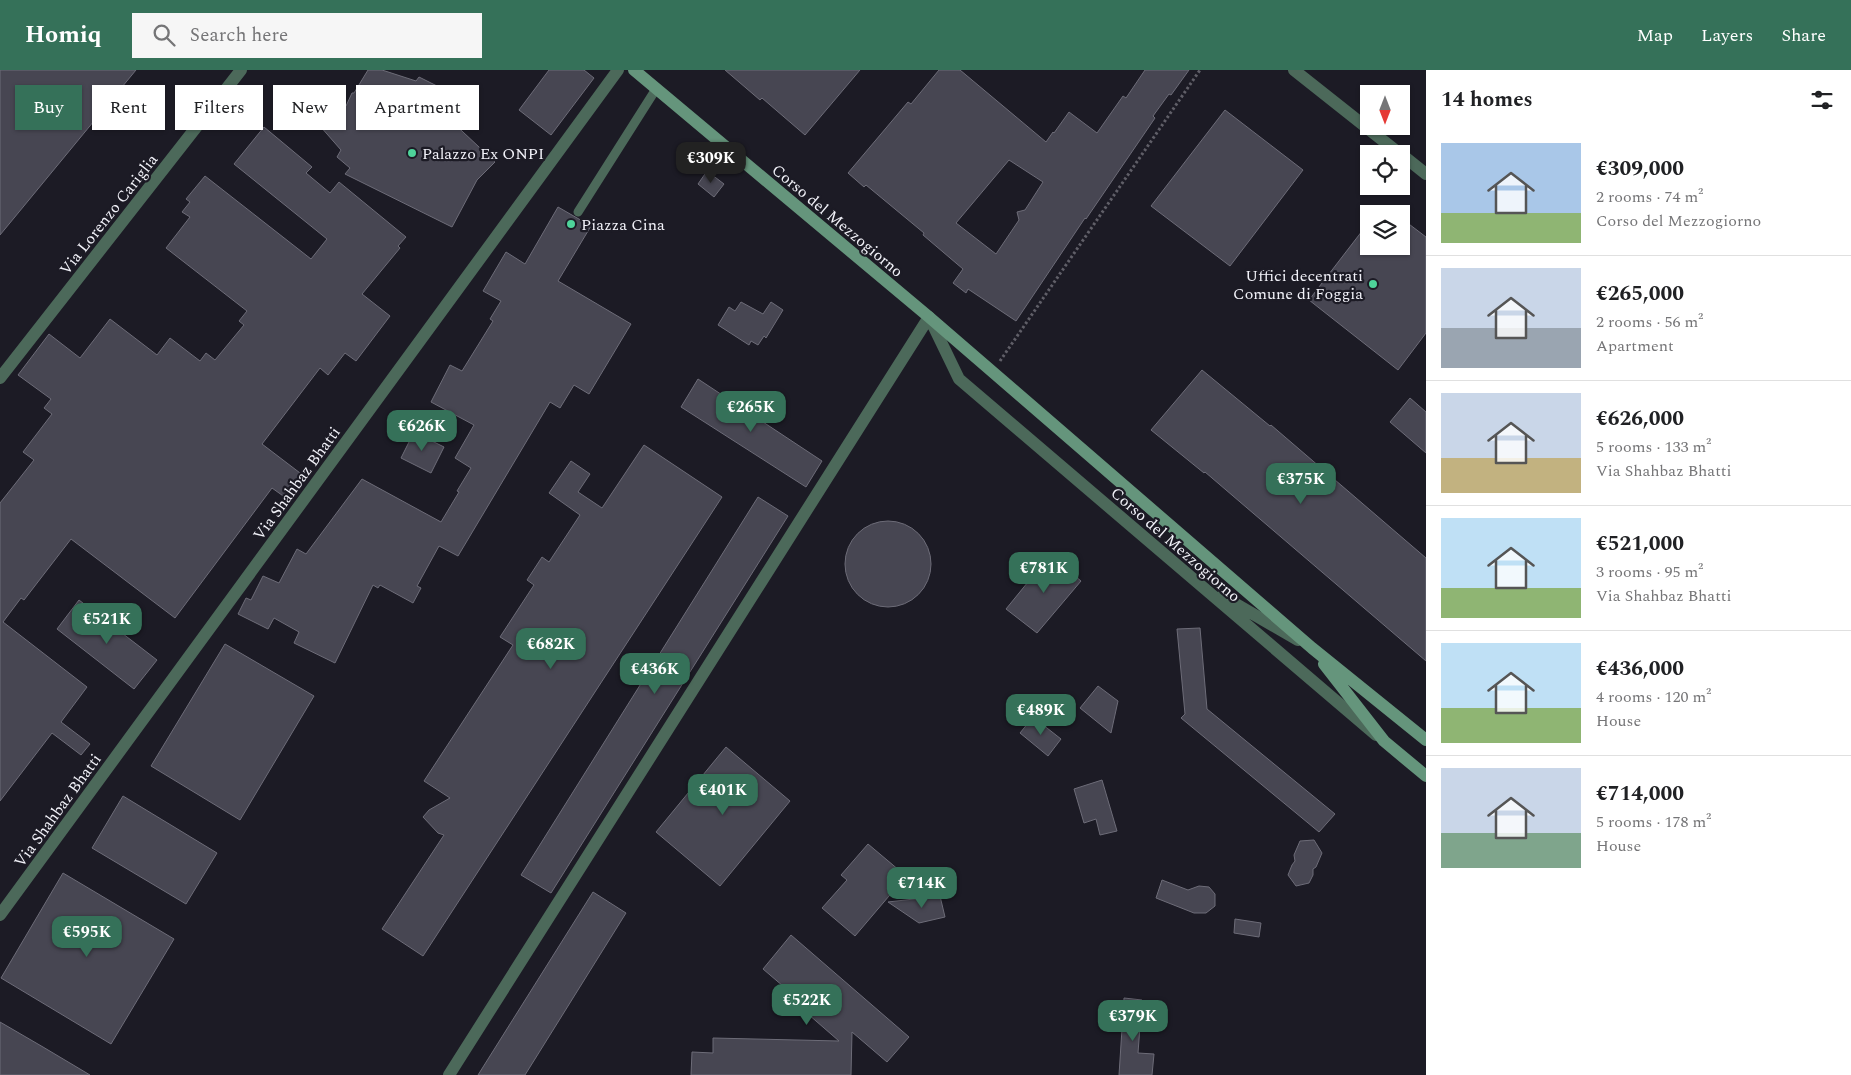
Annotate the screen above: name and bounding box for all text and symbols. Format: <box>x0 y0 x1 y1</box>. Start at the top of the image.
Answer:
search box <box>132 13 482 58</box>
text: Homiq <box>25 17 102 53</box>
icon: search <box>150 21 178 49</box>
text: Search here <box>190 21 288 50</box>
text: Map <box>1637 22 1673 49</box>
text: Layers <box>1701 22 1753 49</box>
text: Share <box>1781 22 1826 49</box>
text: 14 homes <box>1441 84 1533 116</box>
chip: Buy <box>15 85 82 130</box>
chip: Rent <box>92 85 165 130</box>
chip: Filters <box>175 85 263 130</box>
chip: New <box>273 85 346 130</box>
chip: Apartment <box>356 85 479 130</box>
north arrow <box>1360 85 1410 135</box>
map controls <box>1360 85 1410 255</box>
icon: filters <box>1808 86 1836 114</box>
place label: Palazzo Ex ONPI <box>422 142 544 166</box>
pin: €309K <box>676 142 746 184</box>
button: locate <box>1360 145 1410 195</box>
text: €309K <box>687 146 735 170</box>
marker: Palazzo Ex ONPI <box>406 147 418 159</box>
street label: Via Lorenzo Cariglia <box>54 149 164 280</box>
text: €309,000 <box>1596 153 1684 185</box>
street label: Corso del Mezzogiorno <box>766 158 908 283</box>
icon: home <box>1481 163 1541 223</box>
text: 2 rooms · 74 m² <box>1596 185 1703 209</box>
button: layers <box>1360 205 1410 255</box>
text: Corso del Mezzogiorno <box>1596 209 1761 233</box>
place label: Piazza Cina <box>581 213 665 237</box>
marker: Piazza Cina <box>565 218 577 230</box>
place label: Uffici decentrati Comune di Foggia <box>1233 264 1363 306</box>
marker: Uffici decentrati Comune di Foggia <box>1367 278 1379 290</box>
text: €265,000 <box>1596 278 1684 310</box>
icon: home <box>1481 288 1541 348</box>
text: 2 rooms · 56 m² <box>1596 310 1703 334</box>
text: Apartment <box>1596 334 1674 358</box>
pin: €265K <box>716 390 786 433</box>
text: €265K <box>727 395 775 419</box>
text: €626,000 <box>1596 403 1684 435</box>
pin: €626K <box>387 410 457 452</box>
icon: home <box>1481 413 1541 473</box>
text: €626K <box>398 414 446 438</box>
street label: Via Shahbaz Bhatti <box>247 422 346 545</box>
text: 5 rooms · 133 m² <box>1596 435 1711 459</box>
text: Via Shahbaz Bhatti <box>1596 459 1731 483</box>
pin: €375K <box>1266 462 1336 505</box>
text: €375K <box>1277 467 1325 491</box>
street label: Corso del Mezzogiorno <box>1105 481 1246 608</box>
text: €521,000 <box>1596 528 1684 560</box>
icon: home <box>1481 538 1541 598</box>
pin: €781K <box>1009 552 1079 594</box>
text: €781K <box>1020 556 1068 580</box>
text: 3 rooms · 95 m² <box>1596 560 1703 584</box>
text: Via Shahbaz Bhatti <box>1596 584 1731 608</box>
pin: €521K <box>72 602 142 645</box>
text: €521K <box>83 607 131 631</box>
pin: €682K <box>516 628 586 670</box>
text: €682K <box>527 632 575 656</box>
pin: €436K <box>620 652 690 695</box>
text: €436,000 <box>1596 653 1684 685</box>
text: €436K <box>631 657 679 681</box>
icon: home <box>1481 663 1541 723</box>
text: 4 rooms · 120 m² <box>1596 685 1711 709</box>
pin: €489K <box>1006 694 1076 736</box>
text: €489K <box>1017 698 1065 722</box>
text: House <box>1596 709 1641 733</box>
street label: Via Shahbaz Bhatti <box>8 749 107 872</box>
pin: €401K <box>688 774 758 816</box>
text: €401K <box>699 778 747 802</box>
text: €714,000 <box>1596 778 1684 810</box>
icon: home <box>1481 788 1541 848</box>
text: 5 rooms · 178 m² <box>1596 810 1711 834</box>
text: House <box>1596 834 1641 858</box>
pin: €714K <box>887 866 957 909</box>
text: €714K <box>898 871 946 895</box>
pin: €595K <box>52 916 122 958</box>
text: €595K <box>63 920 111 944</box>
pin: €522K <box>772 984 842 1026</box>
text: €522K <box>783 988 831 1012</box>
pin: €379K <box>1098 1000 1168 1042</box>
text: €379K <box>1109 1004 1157 1028</box>

